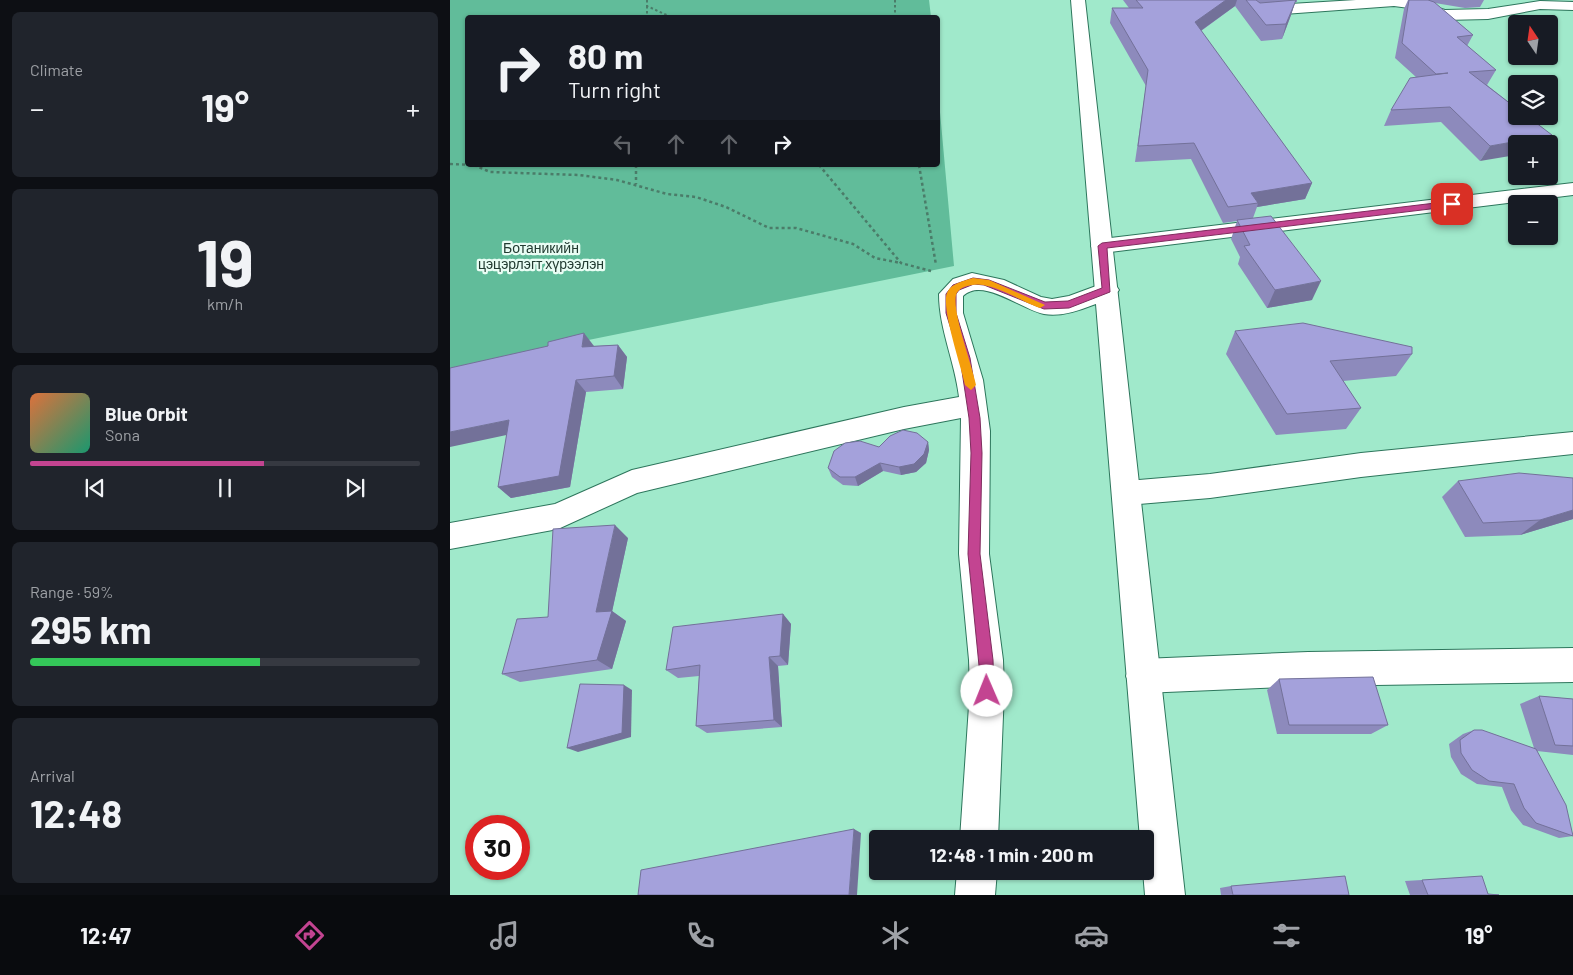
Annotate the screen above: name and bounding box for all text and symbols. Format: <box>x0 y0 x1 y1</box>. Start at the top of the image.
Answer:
north arrow <box>1508 15 1558 65</box>
map controls <box>1508 15 1558 245</box>
text: 80 m <box>568 34 643 76</box>
icon: right <box>485 35 550 100</box>
text: Climate <box>30 60 83 79</box>
button: layers <box>1508 75 1558 125</box>
text: Turn right <box>568 76 661 102</box>
text: 19° <box>201 84 249 130</box>
text: − <box>30 91 44 125</box>
text: + <box>406 91 420 125</box>
icon: left <box>609 130 637 158</box>
icon: ahead <box>662 130 690 158</box>
icon: ahead <box>715 130 743 158</box>
icon: right <box>768 130 796 158</box>
button: + <box>1508 135 1558 185</box>
pin <box>1431 183 1473 225</box>
icon: arrive <box>1438 190 1466 218</box>
button: − <box>1508 195 1558 245</box>
text: 19 <box>196 222 254 300</box>
park label: Ботаникийн цэцэрлэгт хүрээлэн <box>478 239 604 272</box>
text: km/h <box>207 294 243 313</box>
text: Blue Orbit <box>105 402 188 425</box>
text: Sona <box>105 425 140 444</box>
icon: previous <box>81 474 109 502</box>
icon: pause <box>211 474 239 502</box>
icon: next <box>341 474 369 502</box>
text: Range · 59% <box>30 582 114 601</box>
text: 295 km <box>30 606 152 652</box>
position arrow <box>960 664 1012 716</box>
text: Arrival <box>30 766 75 785</box>
text: 12:48 <box>30 790 122 836</box>
speed limit sign: 30 <box>465 815 530 880</box>
text: 12:48 · 1 min · 200 m <box>930 843 1093 866</box>
icon: directions <box>292 918 327 953</box>
icon: music <box>487 918 522 953</box>
icon: phone <box>683 918 718 953</box>
icon: climate <box>878 918 913 953</box>
icon: car <box>1074 918 1109 953</box>
icon: filters <box>1269 918 1304 953</box>
text: 12:47 <box>80 922 131 948</box>
text: 19° <box>1465 922 1493 948</box>

